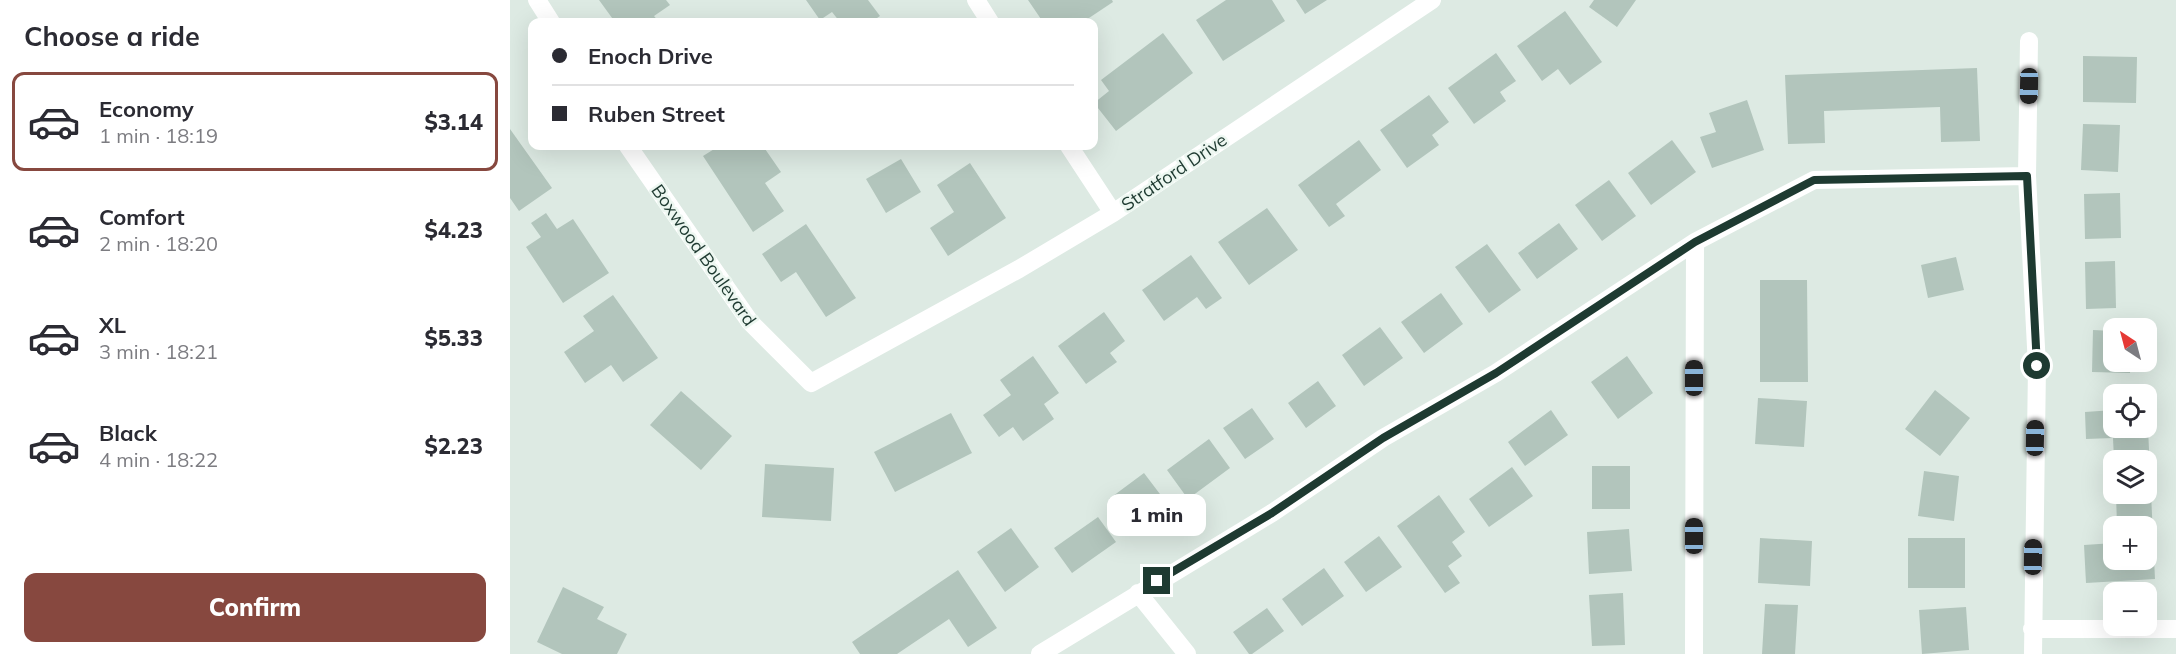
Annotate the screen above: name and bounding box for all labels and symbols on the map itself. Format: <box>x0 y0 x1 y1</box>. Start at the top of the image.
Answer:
car <box>2020 68 2038 104</box>
street label: Stratford Drive <box>1117 128 1231 216</box>
street label: Boxwood Boulevard <box>647 180 761 330</box>
north arrow <box>2103 318 2157 372</box>
route start <box>2023 352 2050 379</box>
car <box>1685 360 1703 396</box>
car <box>2026 420 2044 456</box>
callout: 1 min <box>1108 494 1206 536</box>
car <box>1685 518 1703 554</box>
car <box>2024 539 2042 575</box>
route end <box>1143 567 1170 594</box>

